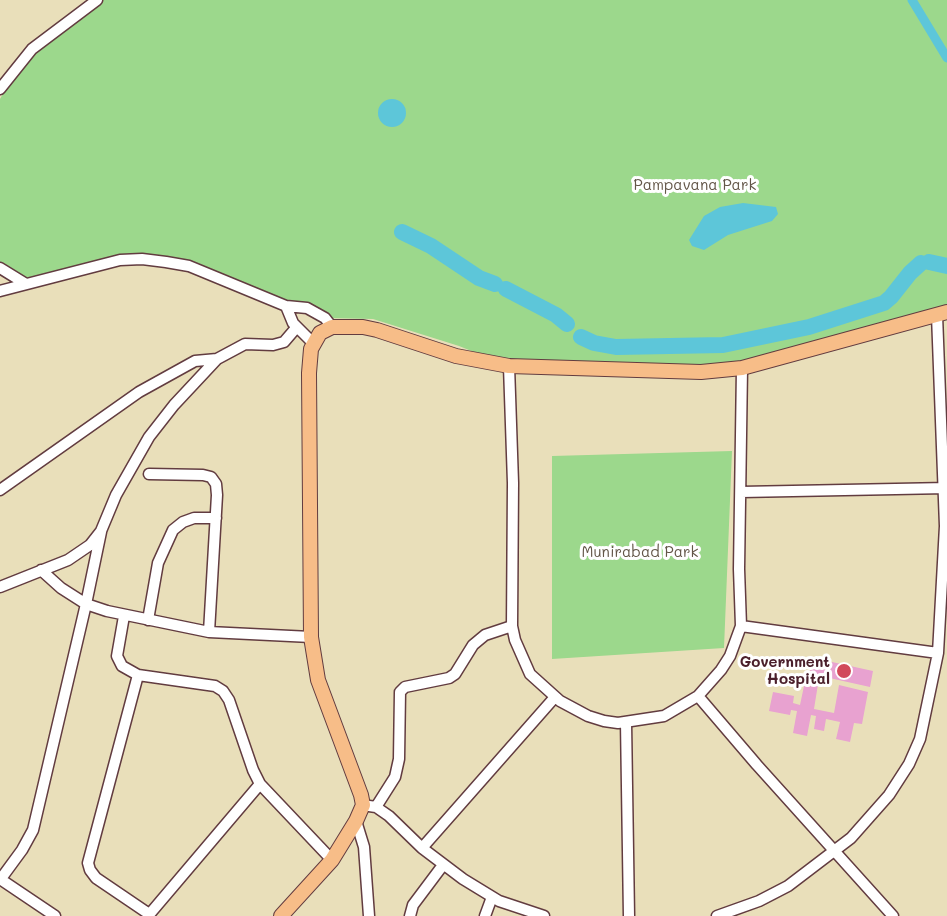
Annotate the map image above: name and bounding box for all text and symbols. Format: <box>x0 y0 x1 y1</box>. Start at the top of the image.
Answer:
park label: Pampavana Park <box>634 176 756 194</box>
park label: Munirabad Park <box>581 543 699 561</box>
place label: Government Hospital <box>740 653 830 688</box>
marker: Government Hospital <box>835 662 853 680</box>

